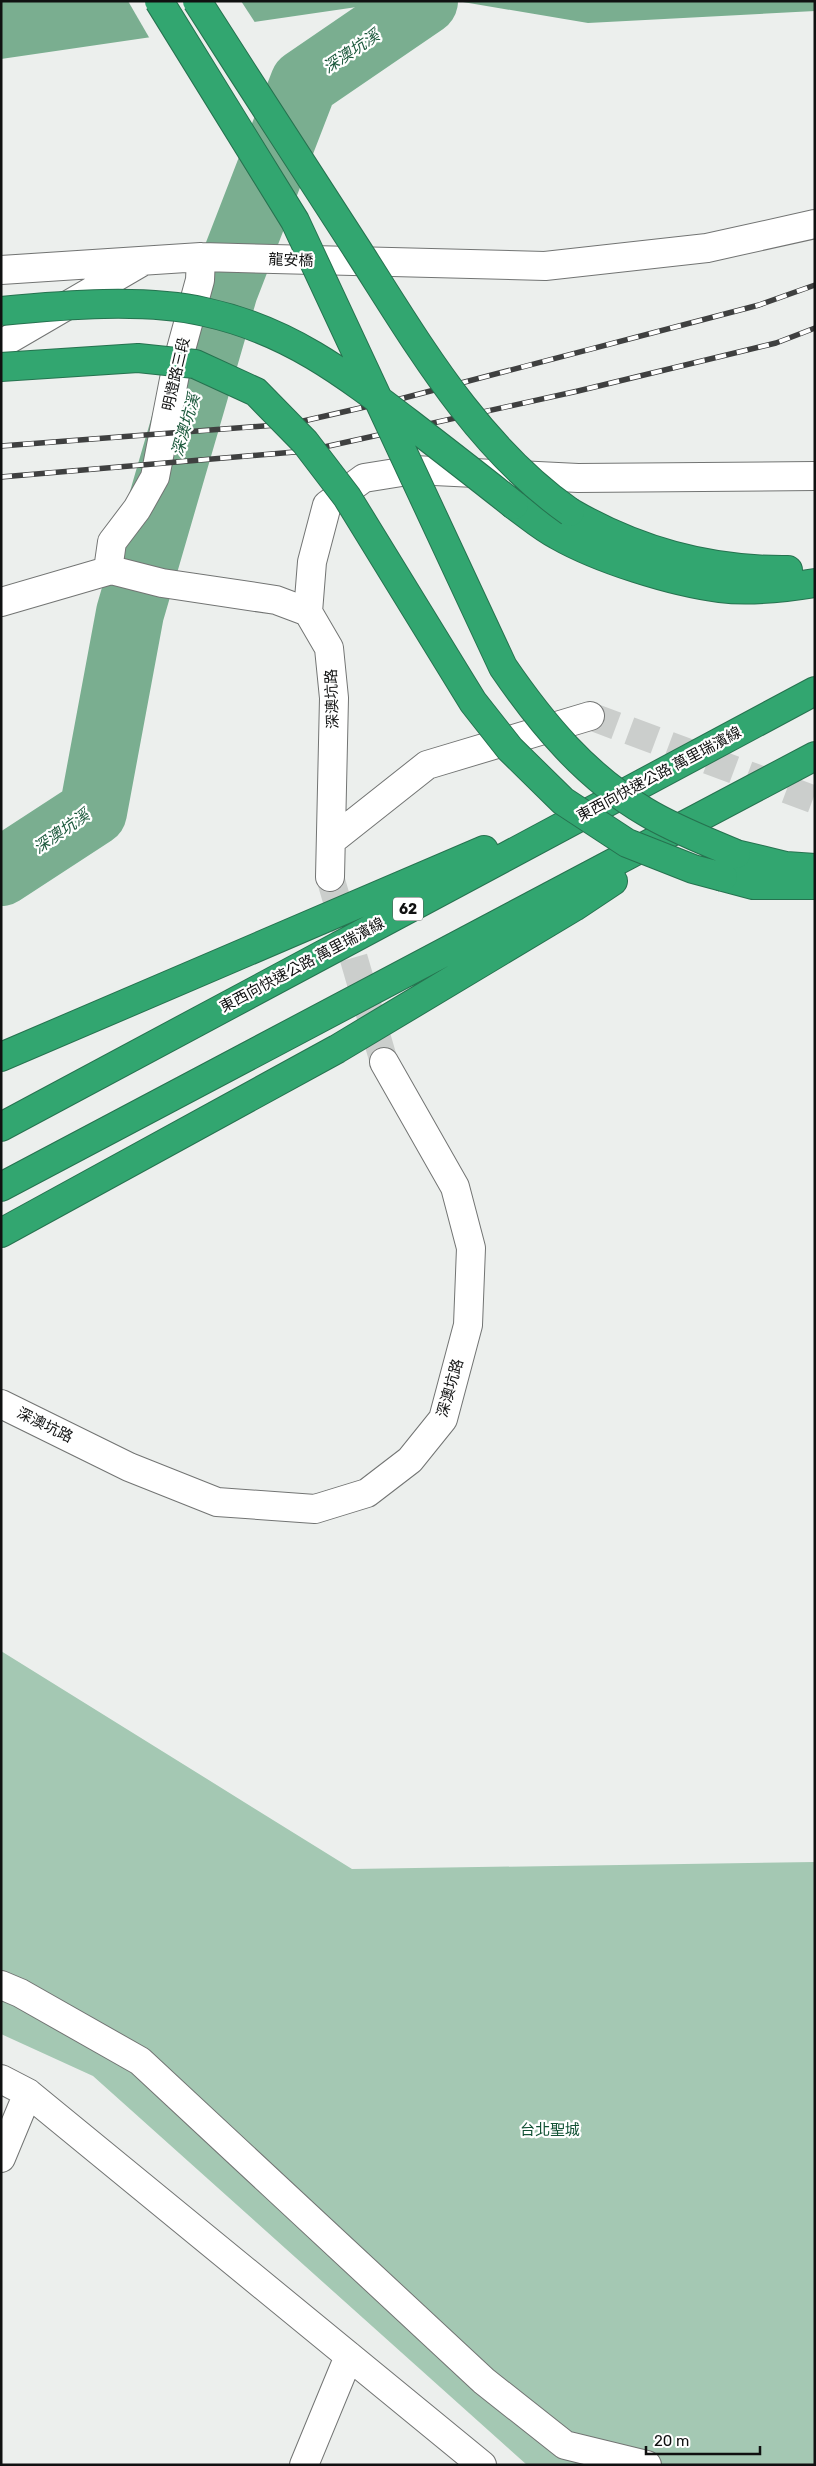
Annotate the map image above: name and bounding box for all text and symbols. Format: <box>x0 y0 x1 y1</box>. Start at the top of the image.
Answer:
water label: 深澳坑溪 <box>319 25 385 77</box>
street label: 龍安橋 <box>268 250 314 270</box>
street label: 明燈路三段 <box>159 335 193 413</box>
water label: 深澳坑溪 <box>168 390 204 459</box>
street label: 深澳坑路 <box>322 669 342 729</box>
street label: 東西向快速公路 萬里瑞濱線 <box>574 723 744 825</box>
water label: 深澳坑溪 <box>30 804 95 858</box>
road number: 62 <box>393 898 423 921</box>
street label: 東西向快速公路 萬里瑞濱線 <box>217 914 387 1016</box>
street label: 深澳坑路 <box>433 1357 467 1419</box>
street label: 深澳坑路 <box>14 1404 76 1446</box>
park label: 台北聖城 <box>520 2121 580 2139</box>
scale bar <box>646 2424 760 2456</box>
text: 20 m <box>654 2432 689 2450</box>

